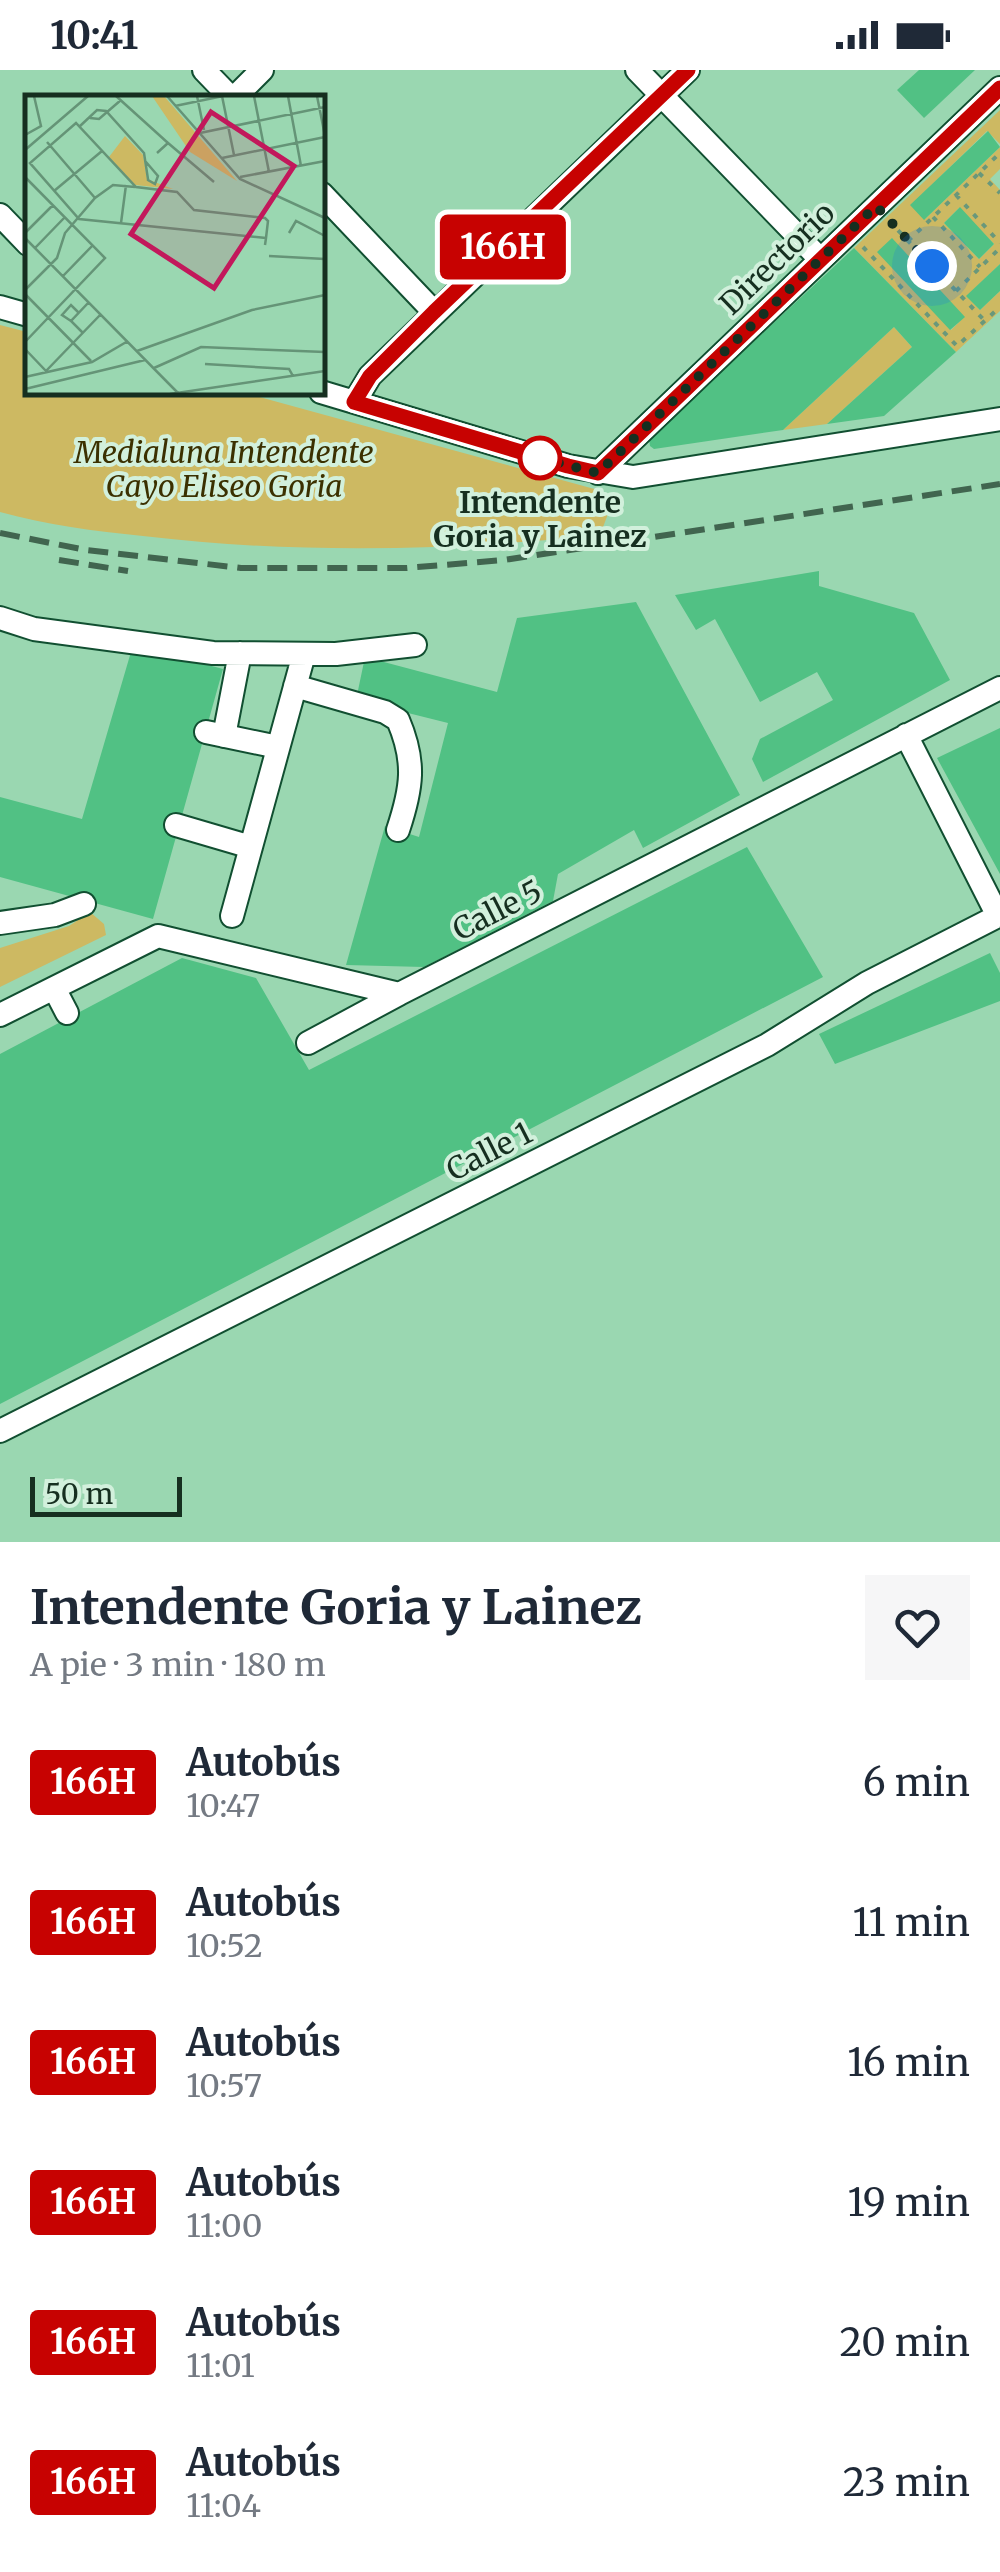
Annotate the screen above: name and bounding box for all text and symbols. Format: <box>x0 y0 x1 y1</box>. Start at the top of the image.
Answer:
text: 10:41 <box>50 12 138 59</box>
inset map <box>25 95 325 395</box>
street label: Directorio <box>711 194 843 322</box>
line badge: 166H <box>433 214 573 280</box>
text: 166H <box>460 225 546 269</box>
your location <box>907 241 957 291</box>
park label: Medialuna Intendente Cayo Eliseo Goria <box>72 433 374 505</box>
marker: Intendente Goria y Lainez <box>519 437 561 479</box>
place label: Intendente Goria y Lainez <box>433 483 647 555</box>
street label: Calle 5 <box>446 872 548 948</box>
street label: Calle 1 <box>440 1113 538 1189</box>
scale bar <box>30 1472 182 1516</box>
text: 50 m <box>45 1476 113 1512</box>
button: heart <box>865 1575 970 1680</box>
text: Intendente Goria y Lainez <box>30 1577 642 1637</box>
text: A pie · 3 min · 180 m <box>30 1645 326 1685</box>
text: Autobús <box>186 1739 341 1786</box>
text: 6 min <box>863 1759 970 1806</box>
text: 166H <box>50 1760 136 1804</box>
text: 10:47 <box>186 1786 260 1826</box>
text: Autobús <box>186 1879 341 1926</box>
text: 11 min <box>853 1899 970 1946</box>
text: 166H <box>50 1900 136 1944</box>
text: 10:52 <box>186 1926 263 1966</box>
text: Autobús <box>186 2019 341 2066</box>
text: 16 min <box>847 2039 970 2086</box>
text: 166H <box>50 2040 136 2084</box>
text: 10:57 <box>186 2066 262 2106</box>
text: Autobús <box>186 2159 341 2206</box>
text: 19 min <box>847 2179 970 2226</box>
text: 166H <box>50 2180 136 2224</box>
text: 11:00 <box>186 2206 262 2246</box>
text: Autobús <box>186 2299 341 2346</box>
text: 20 min <box>840 2319 970 2366</box>
text: 166H <box>50 2320 136 2364</box>
text: 11:01 <box>186 2346 255 2386</box>
text: Autobús <box>186 2439 341 2486</box>
text: 23 min <box>843 2459 970 2506</box>
text: 166H <box>50 2460 136 2504</box>
text: 11:04 <box>186 2486 261 2526</box>

